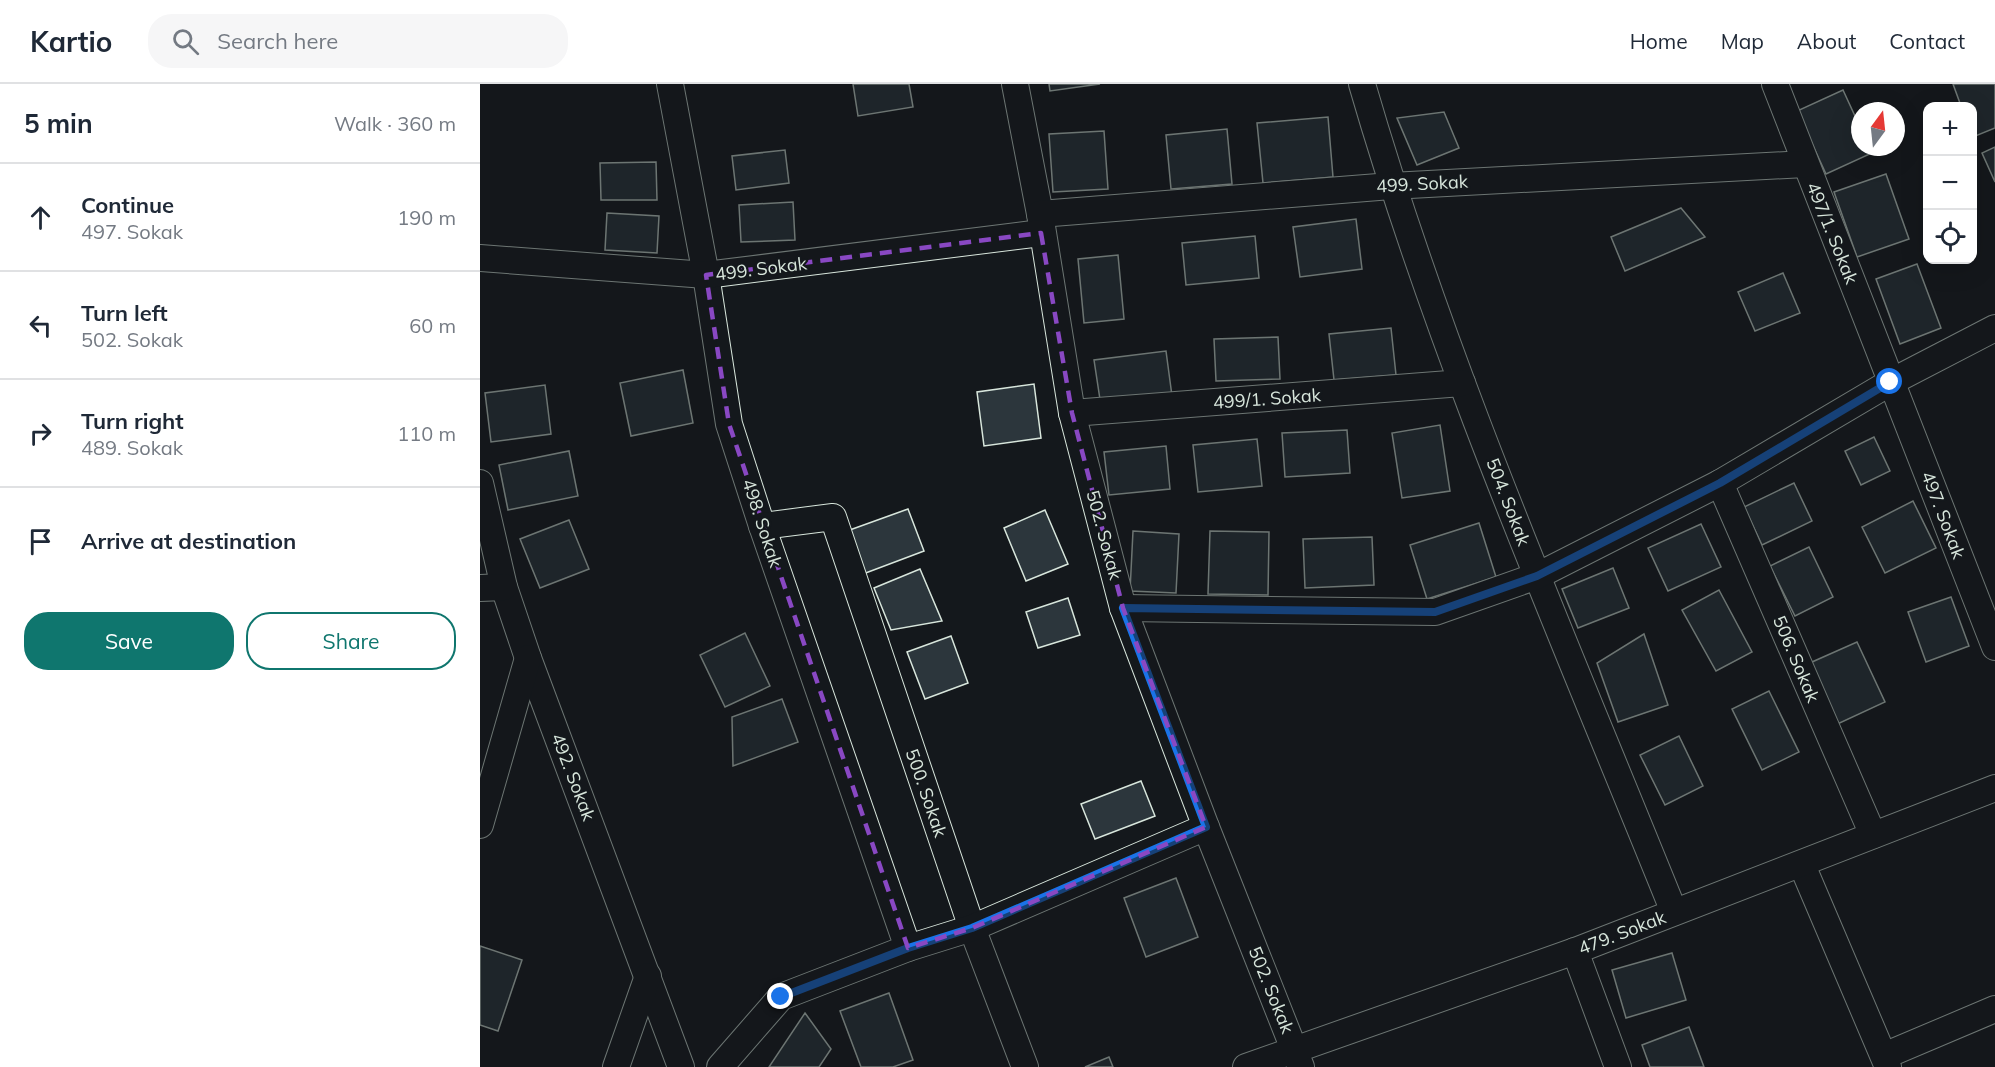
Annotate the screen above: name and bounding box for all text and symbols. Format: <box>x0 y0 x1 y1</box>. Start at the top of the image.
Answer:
search box <box>148 14 568 68</box>
text: Kartio <box>30 24 112 59</box>
icon: search <box>169 25 202 58</box>
text: Search here <box>217 27 338 55</box>
text: Home <box>1630 28 1688 54</box>
text: Map <box>1721 28 1764 54</box>
text: About <box>1797 28 1856 54</box>
text: Contact <box>1889 28 1965 54</box>
north arrow <box>1851 102 1905 156</box>
map controls <box>1923 102 1977 264</box>
button: + <box>1923 102 1977 156</box>
text: 5 min <box>24 107 93 140</box>
text: Walk · 360 m <box>334 111 456 136</box>
button: − <box>1923 156 1977 210</box>
street label: 499. Sokak <box>1375 170 1469 197</box>
street label: 497/1. Sokak <box>1802 178 1864 288</box>
text: Continue <box>81 191 174 219</box>
icon: ahead <box>24 201 57 234</box>
text: 190 m <box>397 205 456 230</box>
button: locate <box>1923 210 1977 264</box>
text: 497. Sokak <box>81 219 183 244</box>
street label: 499. Sokak <box>714 251 809 286</box>
text: Turn left <box>81 299 168 327</box>
icon: left <box>24 309 57 342</box>
text: 60 m <box>409 313 456 338</box>
text: 502. Sokak <box>81 327 183 352</box>
route start <box>1876 368 1902 394</box>
street label: 499/1. Sokak <box>1212 383 1322 414</box>
text: Turn right <box>81 407 184 435</box>
icon: right <box>24 417 57 450</box>
text: 110 m <box>397 421 456 446</box>
text: 489. Sokak <box>81 435 183 460</box>
street label: 504. Sokak <box>1481 455 1536 550</box>
street label: 497. Sokak <box>1916 468 1971 563</box>
street label: 498. Sokak <box>737 476 788 571</box>
street label: 502. Sokak <box>1081 487 1128 583</box>
icon: arrive <box>24 525 57 558</box>
text: Arrive at destination <box>81 527 296 555</box>
button: Save <box>24 612 234 670</box>
button: Share <box>246 612 456 670</box>
street label: 506. Sokak <box>1768 612 1825 706</box>
street label: 492. Sokak <box>546 730 601 825</box>
street label: 500. Sokak <box>901 746 953 841</box>
street label: 479. Sokak <box>1575 905 1670 960</box>
street label: 502. Sokak <box>1244 943 1300 1037</box>
route end <box>767 983 793 1009</box>

